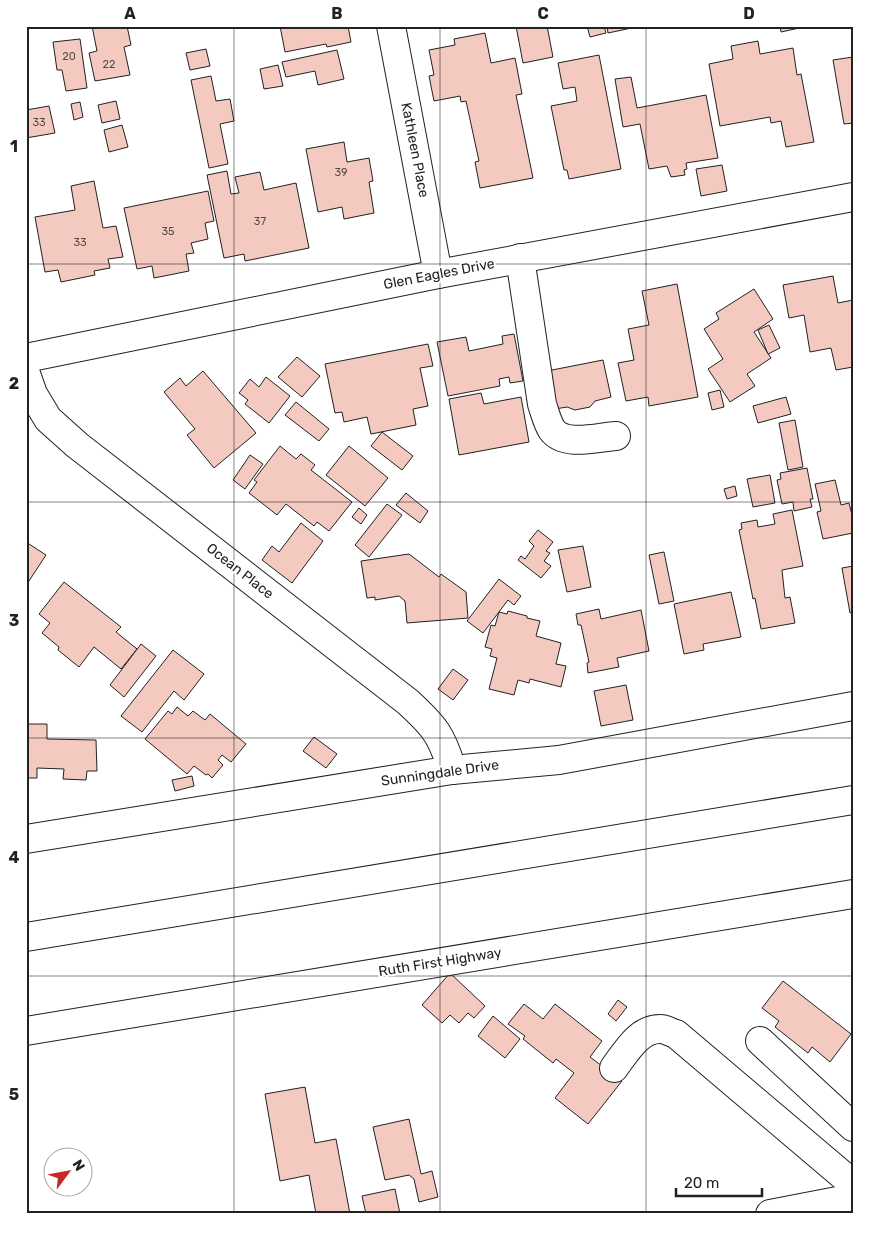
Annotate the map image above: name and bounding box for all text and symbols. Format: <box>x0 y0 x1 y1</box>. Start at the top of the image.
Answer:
text: A <box>124 4 136 23</box>
text: B <box>331 4 343 23</box>
text: C <box>537 4 549 23</box>
text: D <box>743 4 755 23</box>
house number: 20 <box>62 50 76 63</box>
house number: 22 <box>103 58 115 71</box>
street label: Kathleen Place <box>397 101 433 199</box>
house number: 33 <box>32 116 46 129</box>
text: 1 <box>10 137 18 156</box>
house number: 39 <box>334 166 348 179</box>
house number: 37 <box>254 215 266 228</box>
house number: 35 <box>161 225 175 238</box>
house number: 33 <box>73 236 87 249</box>
street label: Glen Eagles Drive <box>382 255 496 293</box>
text: 2 <box>9 374 19 393</box>
street label: Ocean Place <box>203 540 277 603</box>
text: 3 <box>9 611 19 630</box>
street label: Sunningdale Drive <box>380 756 500 790</box>
text: 4 <box>9 848 20 867</box>
street label: Ruth First Highway <box>377 944 503 980</box>
text: 5 <box>9 1085 19 1104</box>
north arrow <box>42 1148 92 1198</box>
text: N <box>69 1157 88 1174</box>
scale bar <box>676 1165 763 1197</box>
text: 20 m <box>684 1174 719 1192</box>

